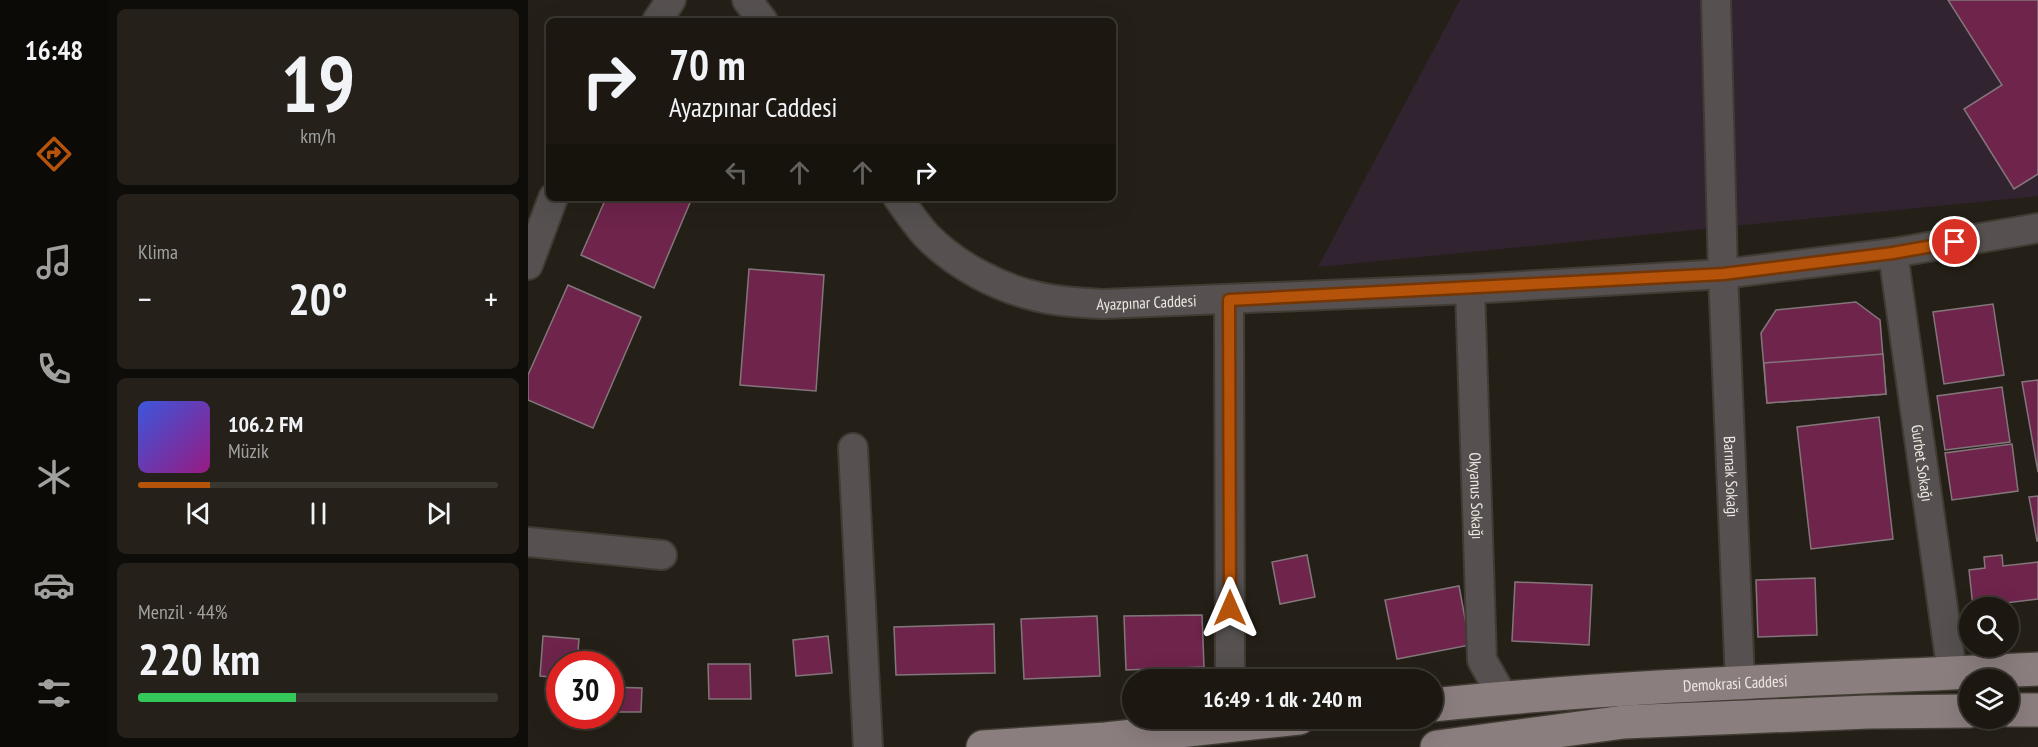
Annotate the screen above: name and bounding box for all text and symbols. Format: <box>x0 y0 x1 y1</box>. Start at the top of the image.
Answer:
text: 16:48 <box>25 33 83 67</box>
text: 19 <box>281 33 355 134</box>
text: 70 m <box>669 37 746 92</box>
icon: right <box>570 42 648 120</box>
text: Ayazpınar Caddesi <box>669 90 837 124</box>
text: km/h <box>300 123 336 149</box>
icon: directions <box>33 133 75 175</box>
icon: left <box>720 156 753 189</box>
icon: ahead <box>783 156 816 189</box>
icon: ahead <box>846 156 879 189</box>
icon: right <box>909 156 942 189</box>
pin <box>1929 216 1980 267</box>
icon: arrive <box>1938 225 1971 258</box>
text: Klima <box>138 239 178 265</box>
icon: music <box>33 241 75 283</box>
text: 20° <box>288 269 348 327</box>
text: − <box>138 277 152 320</box>
text: + <box>484 277 498 320</box>
street label: Ayazpınar Caddesi <box>1096 290 1197 314</box>
icon: phone <box>33 348 75 390</box>
text: 106.2 FM <box>228 410 303 438</box>
street label: Gurbet Sokağı <box>1907 423 1938 503</box>
street label: Barınak Sokağı <box>1720 436 1743 518</box>
text: Müzik <box>228 438 269 464</box>
street label: Okyanus Sokağı <box>1465 452 1488 540</box>
icon: climate <box>33 456 75 498</box>
icon: previous <box>182 497 215 530</box>
icon: pause <box>302 497 335 530</box>
icon: next <box>422 497 455 530</box>
icon: car <box>33 564 75 606</box>
position arrow <box>1198 576 1262 640</box>
map controls <box>1959 597 2019 729</box>
button: search <box>1959 597 2019 657</box>
text: Menzil · 44% <box>138 599 227 625</box>
text: 220 km <box>138 629 260 687</box>
speed limit sign: 30 <box>546 651 624 729</box>
button: layers <box>1959 669 2019 729</box>
street label: Demokrasi Caddesi <box>1682 670 1788 696</box>
icon: filters <box>33 672 75 714</box>
text: 16:49 · 1 dk · 240 m <box>1203 685 1362 713</box>

